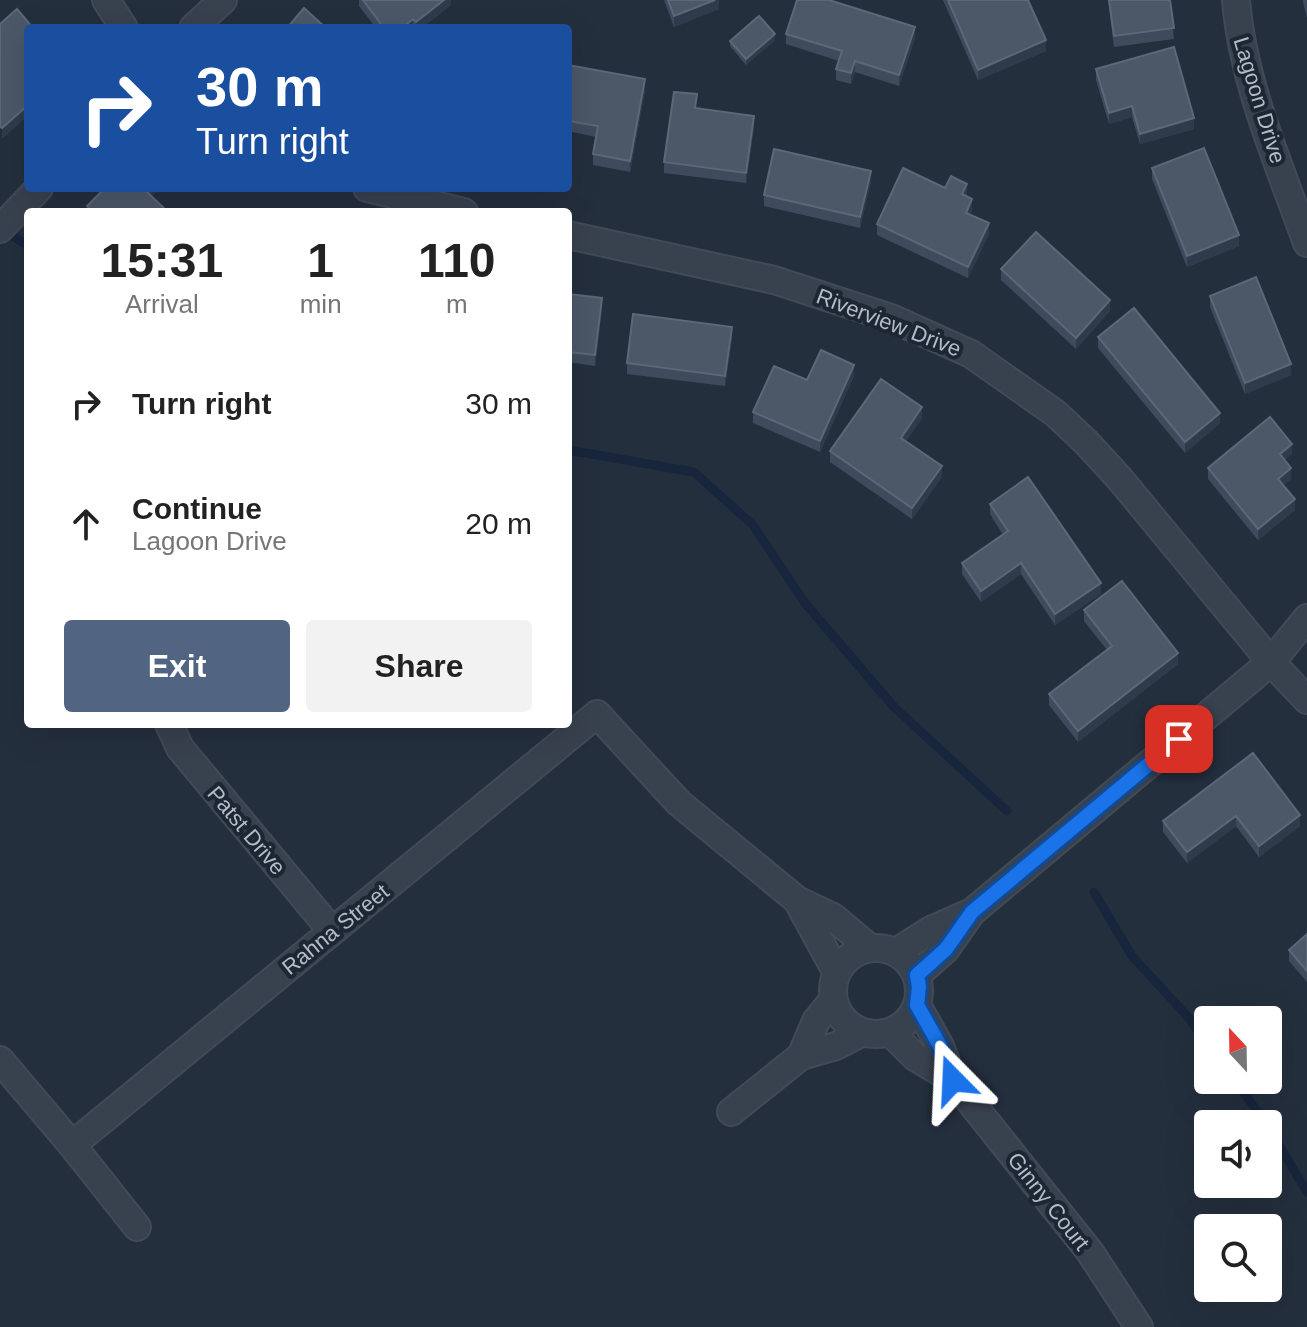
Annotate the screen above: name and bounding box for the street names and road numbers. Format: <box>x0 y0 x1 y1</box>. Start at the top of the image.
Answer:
street label: Lagoon Drive <box>1228 34 1291 166</box>
street label: Riverview Drive <box>813 283 965 362</box>
street label: Patst Drive <box>202 781 291 880</box>
street label: Rahna Street <box>277 879 394 980</box>
street label: Ginny Court <box>1003 1147 1095 1255</box>

